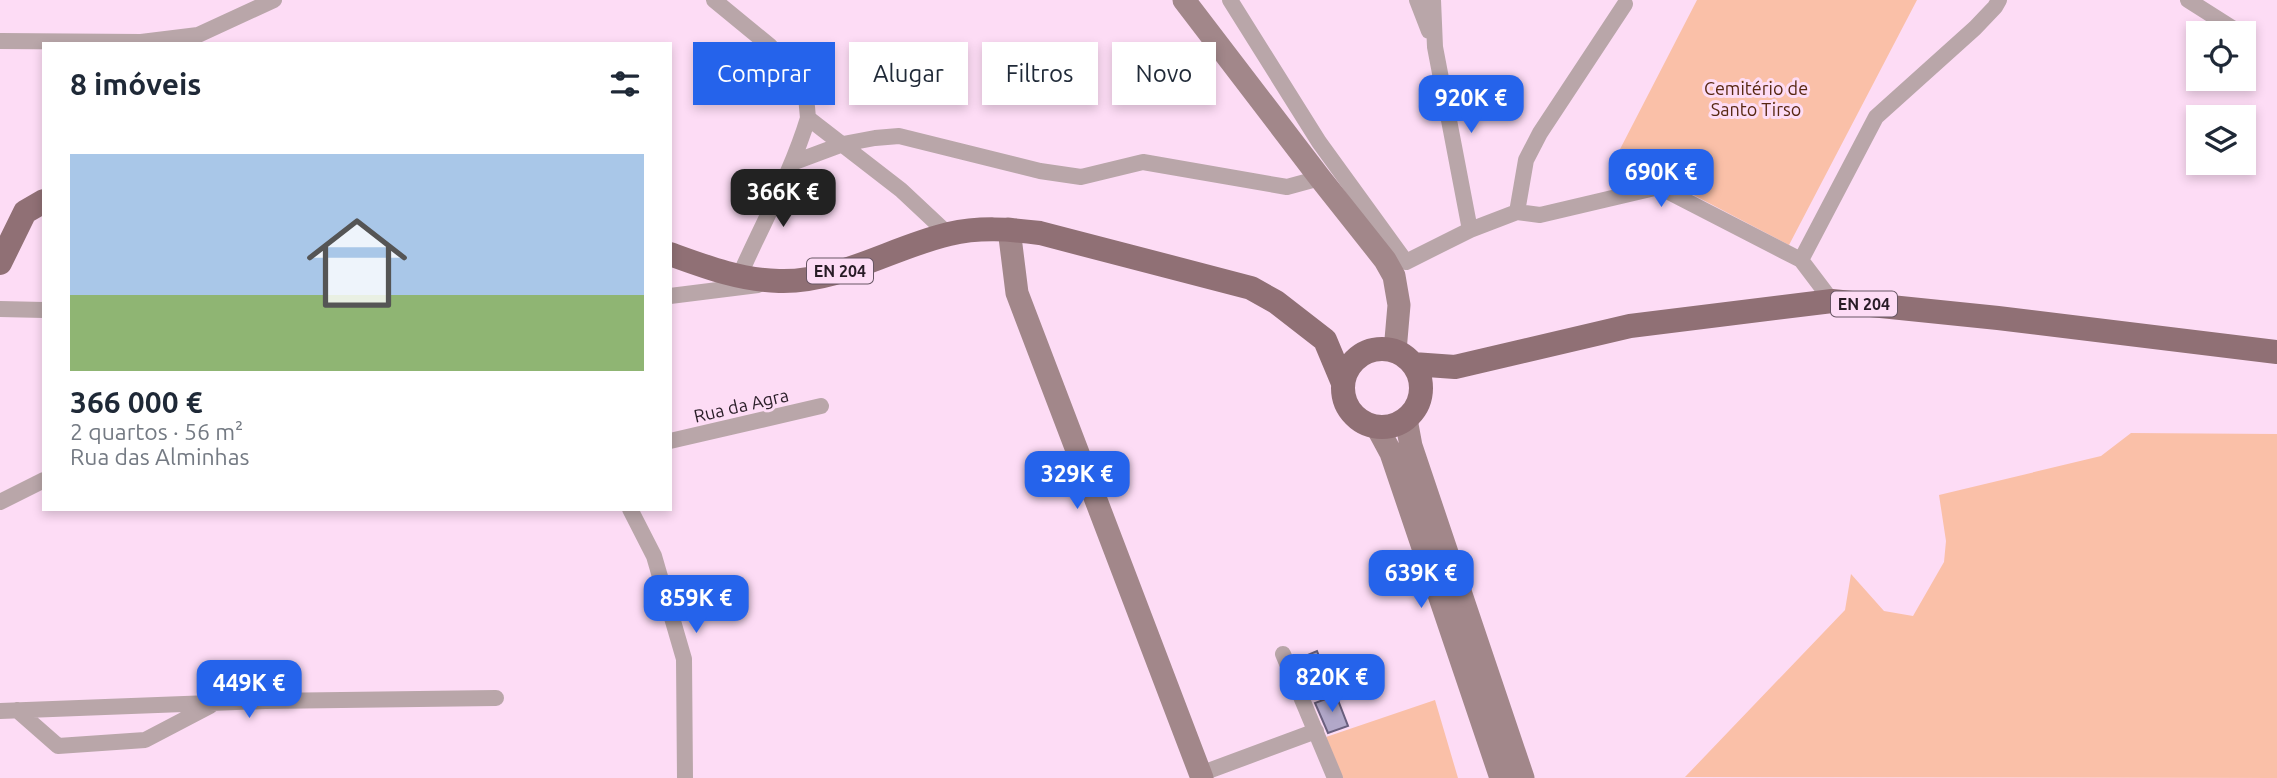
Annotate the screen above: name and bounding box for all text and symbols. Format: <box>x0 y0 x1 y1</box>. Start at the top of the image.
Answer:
map controls <box>2186 21 2256 175</box>
button: locate <box>2186 21 2256 91</box>
chip: Comprar <box>693 42 835 105</box>
chip: Alugar <box>849 42 968 105</box>
chip: Filtros <box>982 42 1098 105</box>
chip: Novo <box>1112 42 1216 105</box>
icon: filters <box>606 65 644 103</box>
text: 8 imóveis <box>70 67 201 101</box>
pin: 920K € <box>1414 76 1528 135</box>
park label: Cemitério de Santo Tirso <box>1704 78 1808 119</box>
text: 920K € <box>1435 85 1507 110</box>
button: layers <box>2186 105 2256 175</box>
pin: 690K € <box>1604 150 1718 209</box>
text: 690K € <box>1625 159 1697 184</box>
pin: 366K € <box>726 170 840 229</box>
text: 366K € <box>747 179 819 204</box>
icon: home <box>294 200 420 326</box>
road number: EN 204 <box>807 258 873 284</box>
road number: EN 204 <box>1831 292 1897 316</box>
street label: Rua da Agra <box>692 384 790 426</box>
text: 366 000 € <box>70 385 203 419</box>
text: 2 quartos · 56 m² <box>70 419 243 444</box>
text: Rua das Alminhas <box>70 444 250 469</box>
pin: 329K € <box>1020 452 1134 511</box>
text: 329K € <box>1041 461 1113 486</box>
pin: 639K € <box>1364 550 1478 610</box>
text: 639K € <box>1385 560 1457 585</box>
pin: 859K € <box>639 576 753 635</box>
text: 859K € <box>660 585 732 610</box>
pin: 820K € <box>1275 654 1389 714</box>
pin: 449K € <box>192 660 306 720</box>
text: 820K € <box>1296 664 1368 689</box>
text: 449K € <box>213 670 285 695</box>

